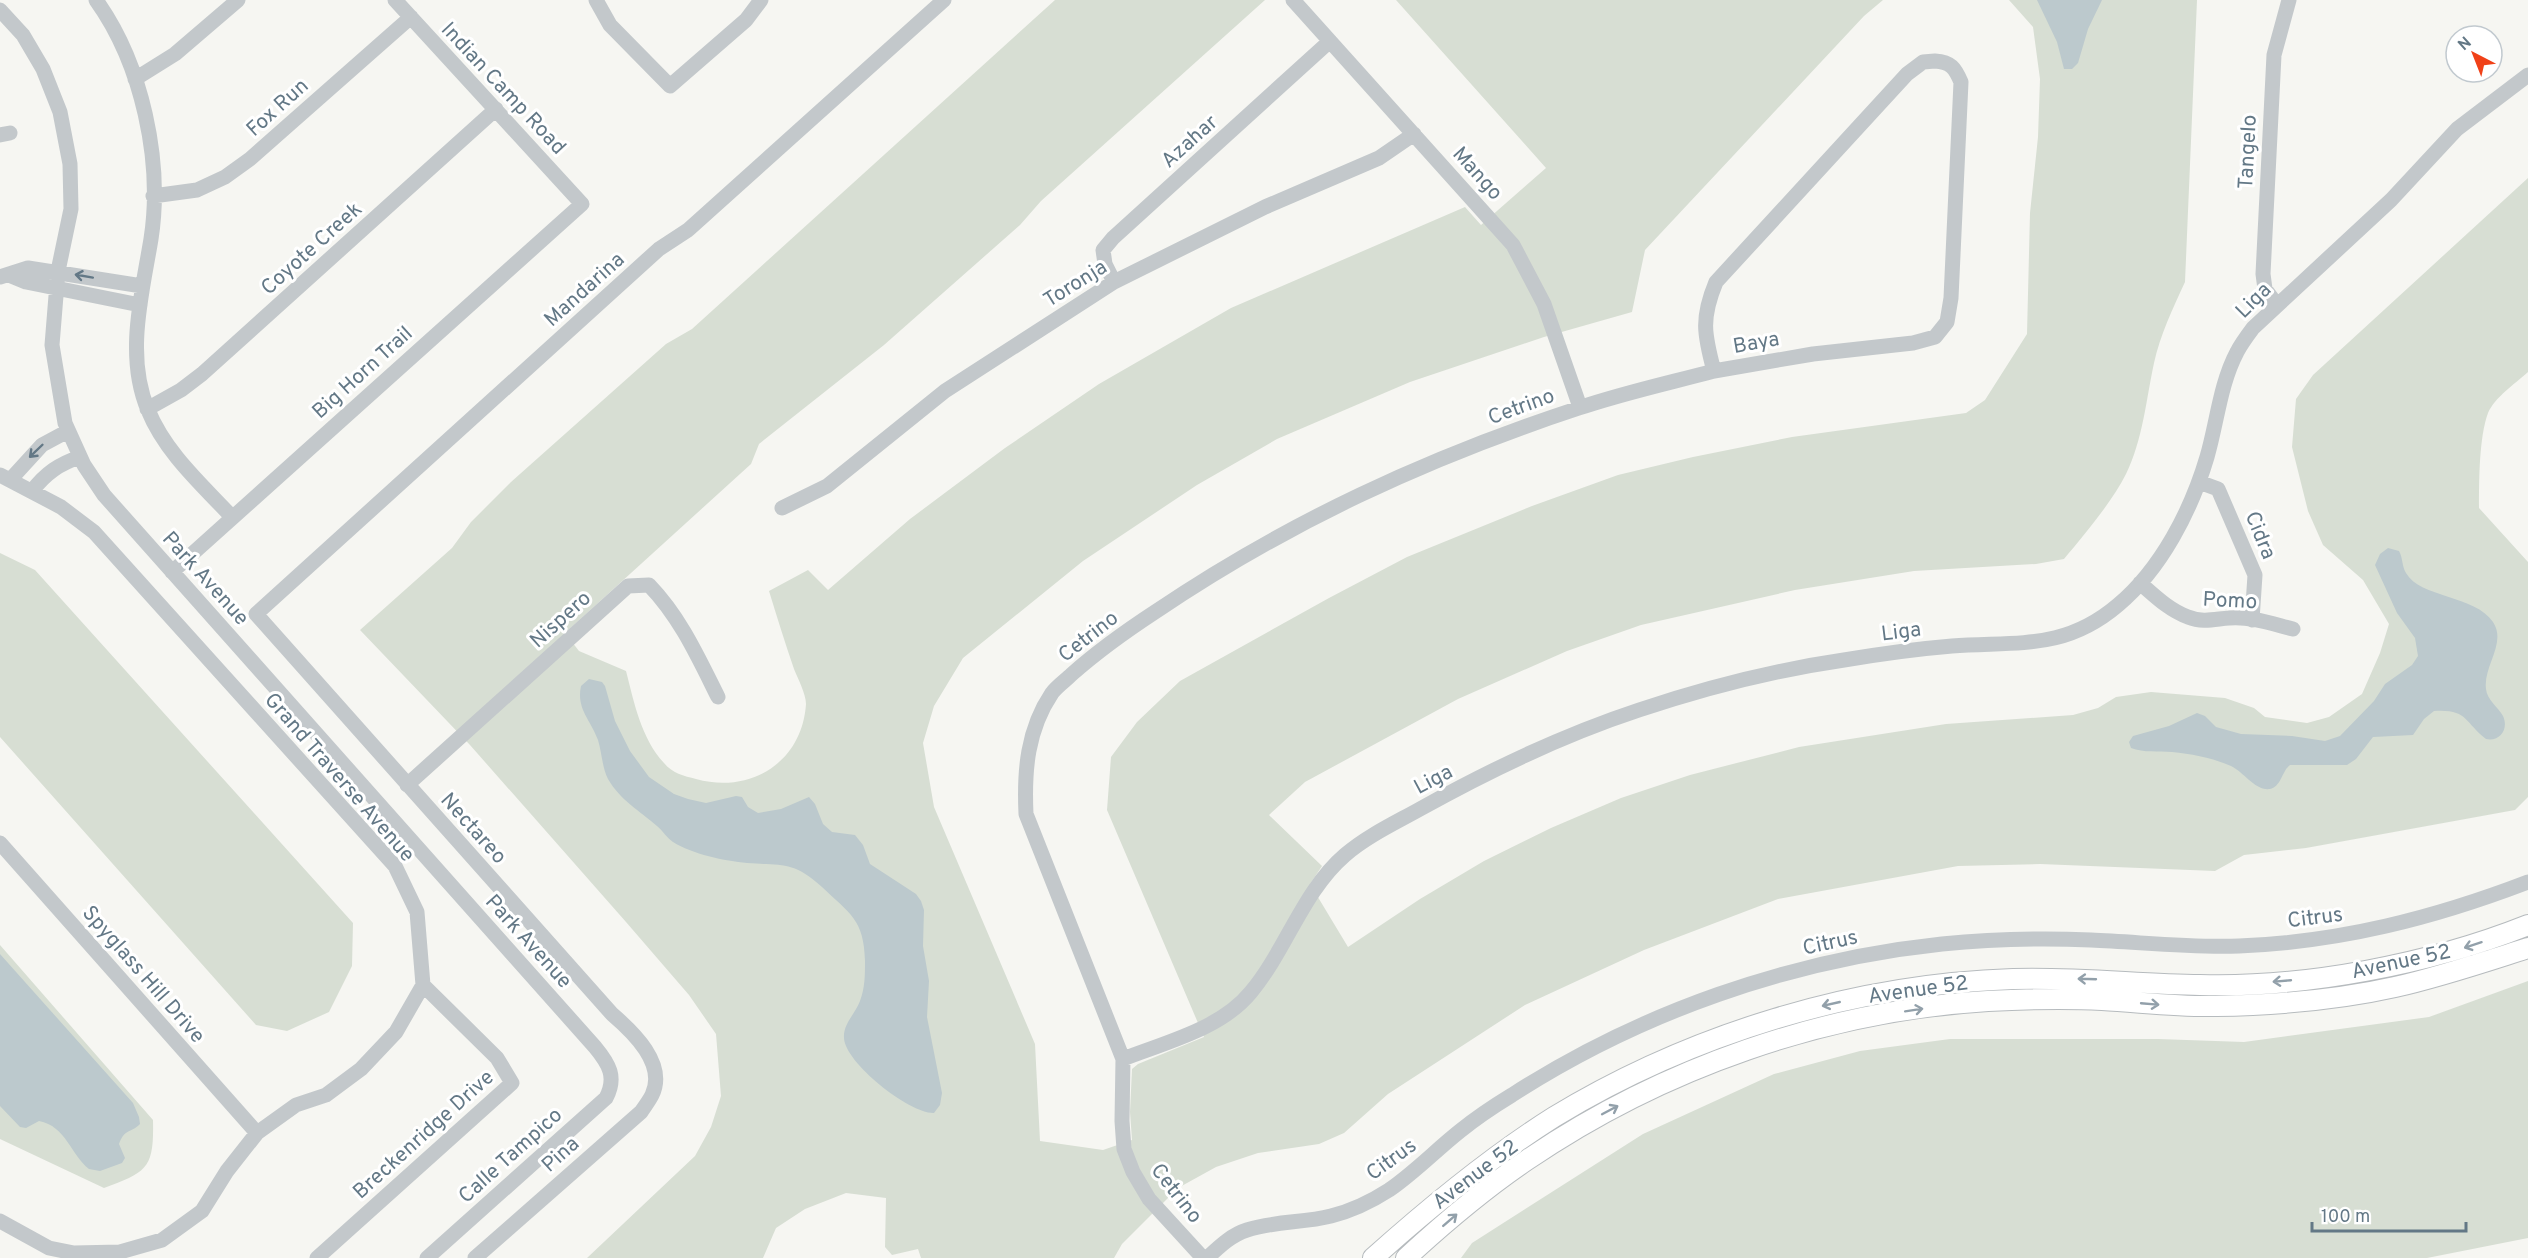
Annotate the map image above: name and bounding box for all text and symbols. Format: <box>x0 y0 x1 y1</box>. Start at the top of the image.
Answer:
street label: Indian Camp Road <box>434 17 571 161</box>
north arrow <box>2444 24 2504 84</box>
text: N <box>2454 33 2476 56</box>
street label: Fox Run <box>241 73 315 143</box>
street label: Azahar <box>1156 110 1224 175</box>
street label: Tangelo <box>2233 114 2264 190</box>
street label: Mango <box>1446 142 1508 207</box>
street label: Coyote Creek <box>256 197 368 302</box>
street label: Mandarina <box>539 247 631 333</box>
street label: Toronja <box>1039 254 1113 314</box>
one-way arrow <box>75 270 95 281</box>
street label: Liga <box>2230 277 2278 325</box>
street label: Big Horn Trail <box>307 321 419 425</box>
street label: Baya <box>1731 326 1782 361</box>
street label: Cetrino <box>1484 383 1559 432</box>
one-way arrow <box>29 444 44 459</box>
street label: Cidra <box>2238 508 2281 564</box>
street label: Park Avenue <box>155 526 254 632</box>
street label: Nispero <box>525 586 597 655</box>
street label: Pomo <box>2202 587 2258 616</box>
street label: Cetrino <box>1053 605 1124 669</box>
street label: Liga <box>1880 617 1923 648</box>
street label: Grand Traverse Avenue <box>258 688 420 868</box>
street label: Liga <box>1410 759 1458 802</box>
street label: Nectareo <box>434 788 512 870</box>
street label: Park Avenue <box>478 889 577 995</box>
street label: Spyglass Hill Drive <box>76 900 210 1050</box>
street label: Citrus <box>2286 902 2344 935</box>
street label: Citrus <box>1800 924 1860 962</box>
street label: Avenue 52 <box>2349 939 2453 986</box>
one-way arrow <box>2464 940 2483 951</box>
street label: Avenue 52 <box>1866 970 1970 1011</box>
one-way arrow <box>2077 974 2097 985</box>
one-way arrow <box>2272 976 2292 987</box>
one-way arrow <box>1822 999 1841 1011</box>
one-way arrow <box>2139 999 2159 1010</box>
one-way arrow <box>1903 1004 1923 1015</box>
street label: Breckenridge Drive <box>348 1065 500 1206</box>
street label: Calle Tampico <box>453 1102 569 1210</box>
one-way arrow <box>1601 1104 1619 1115</box>
street label: Pina <box>537 1131 585 1179</box>
street label: Citrus <box>1361 1133 1422 1187</box>
street label: Avenue 52 <box>1427 1134 1524 1216</box>
street label: Cetrino <box>1144 1158 1208 1229</box>
scale bar <box>2312 1195 2466 1233</box>
text: 100 m <box>2321 1206 2370 1229</box>
one-way arrow <box>1442 1213 1457 1227</box>

